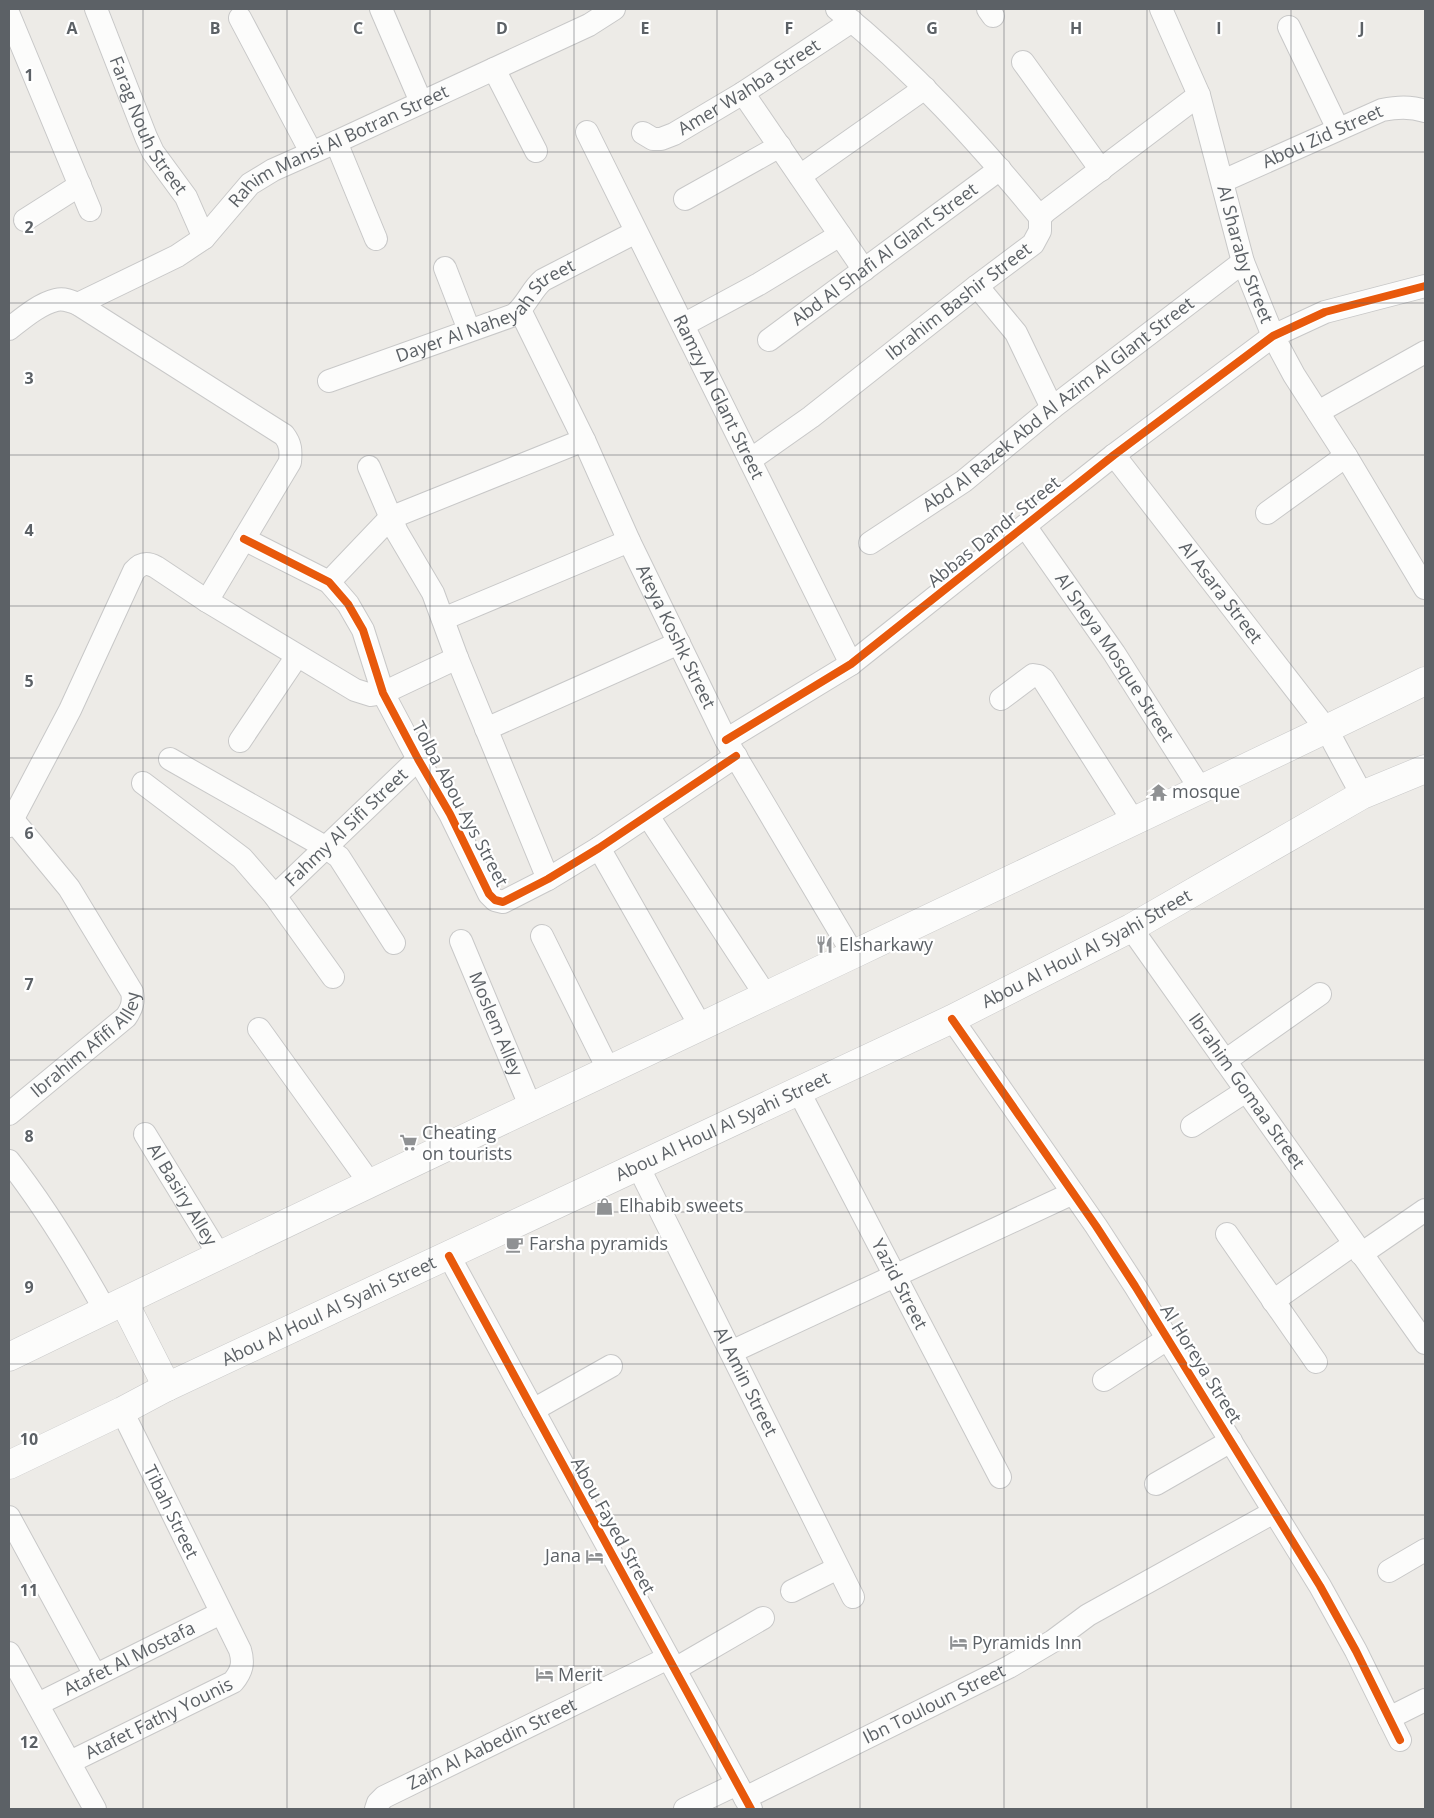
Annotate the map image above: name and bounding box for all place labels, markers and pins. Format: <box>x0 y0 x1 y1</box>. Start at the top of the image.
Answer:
place label: mosque <box>1172 779 1240 803</box>
temple icon: mosque <box>1148 782 1168 802</box>
place label: Elsharkawy <box>839 932 934 956</box>
restaurant icon: Elsharkawy <box>815 935 835 955</box>
place label: Cheating on tourists <box>422 1120 512 1165</box>
supermarket icon: Cheating on tourists <box>398 1133 418 1153</box>
place label: Elhabib sweets <box>619 1193 744 1217</box>
shop icon: Elhabib sweets <box>595 1196 615 1216</box>
place label: Farsha pyramids <box>529 1231 668 1255</box>
cafe icon: Farsha pyramids <box>505 1234 525 1254</box>
place label: Jana <box>543 1543 581 1567</box>
hotel icon: Jana <box>585 1546 605 1566</box>
place label: Pyramids Inn <box>972 1630 1082 1654</box>
hotel icon: Pyramids Inn <box>948 1633 968 1653</box>
place label: Merit <box>558 1662 603 1686</box>
hotel icon: Merit <box>534 1665 554 1685</box>

